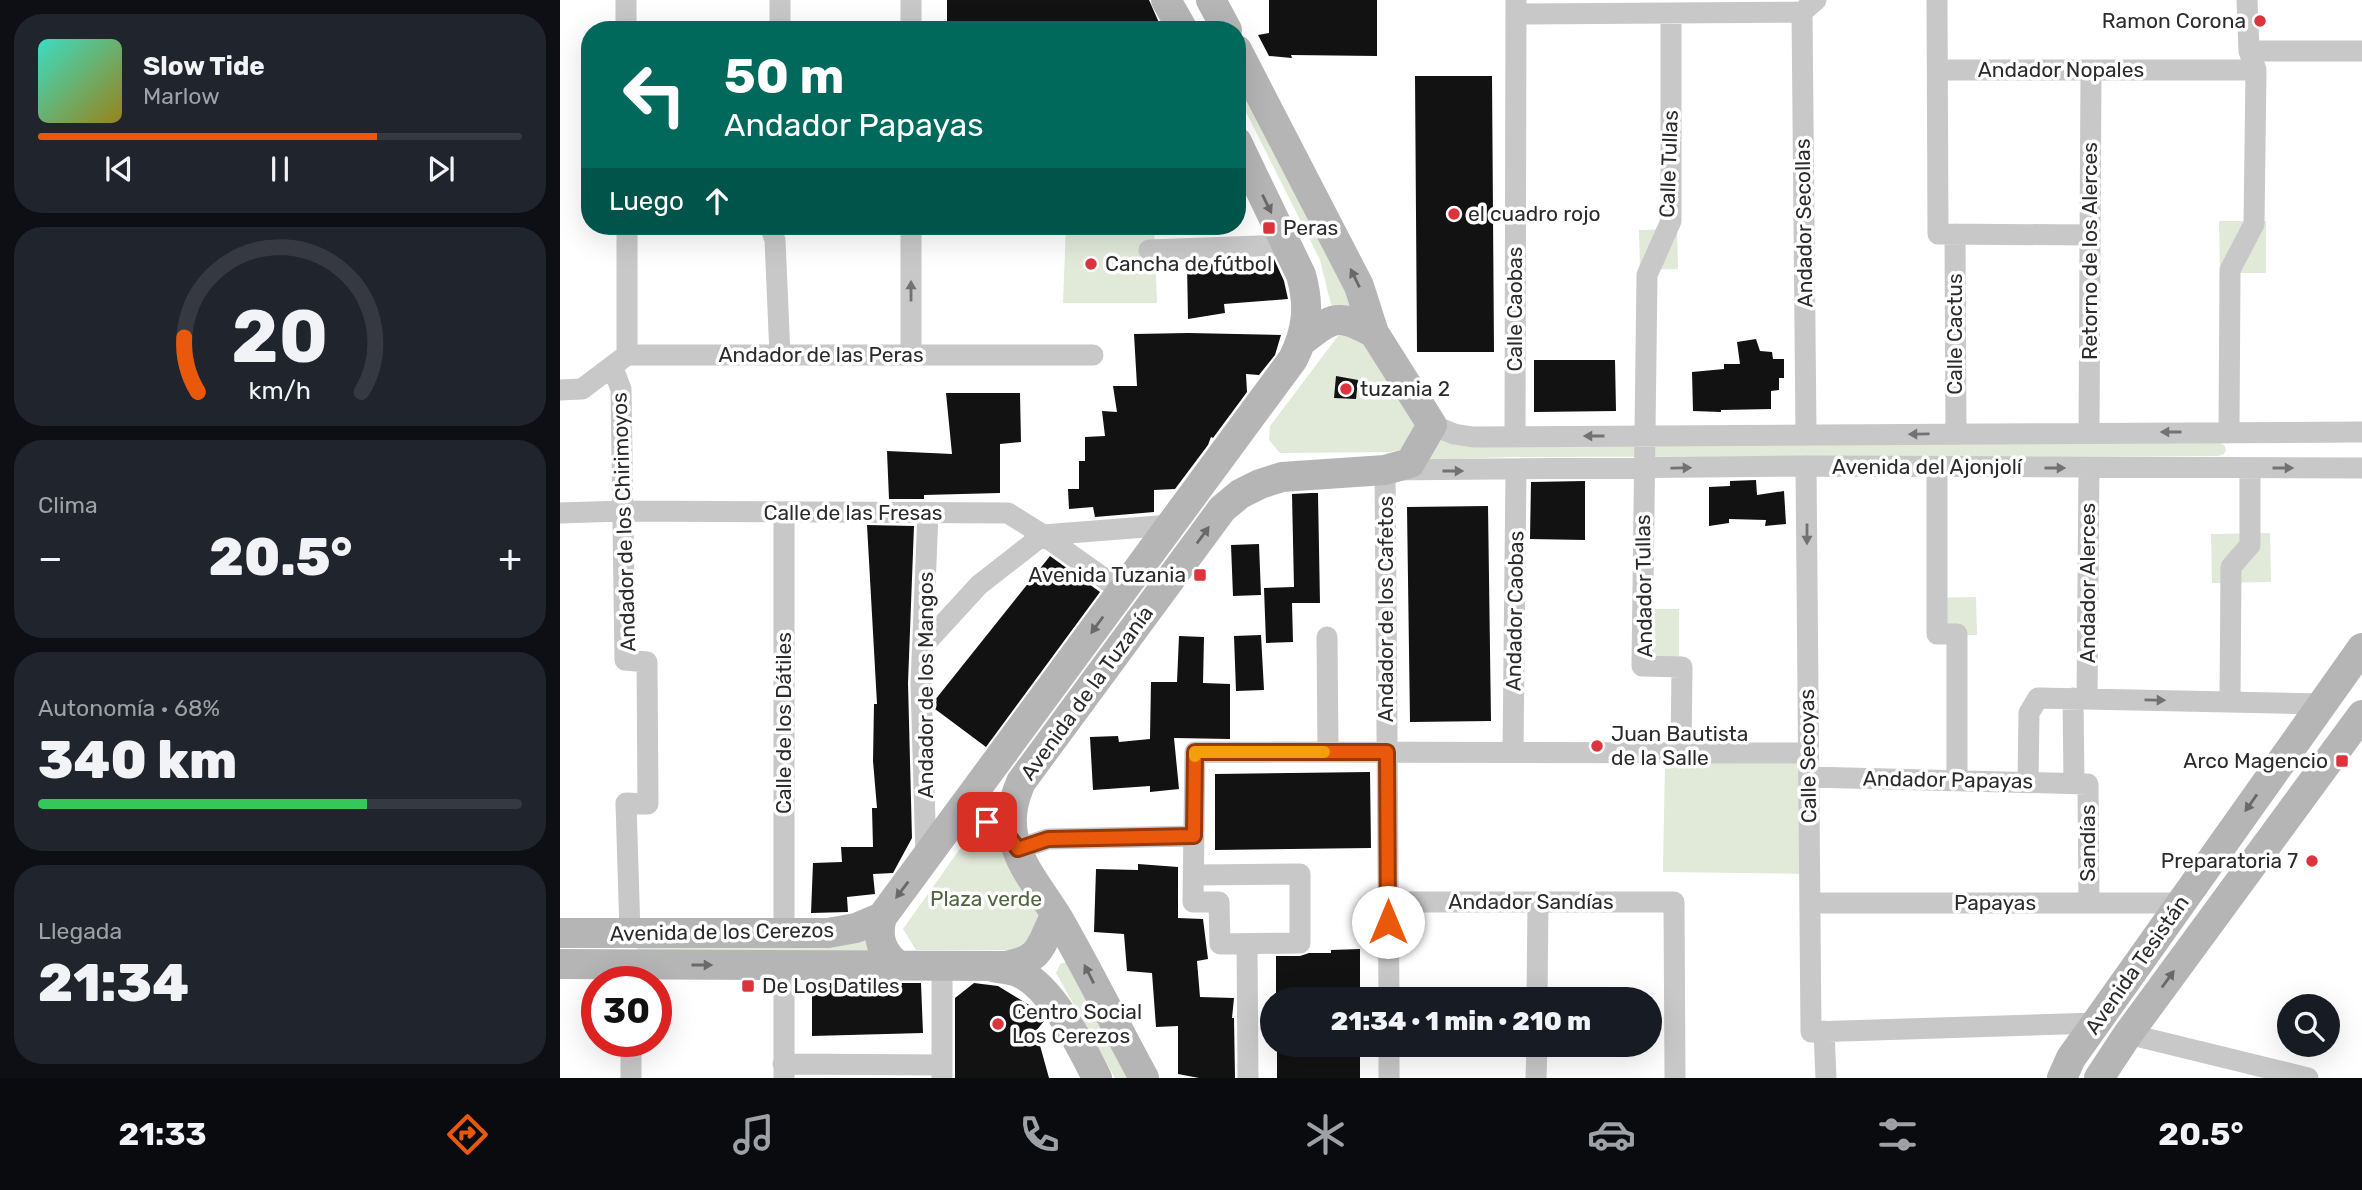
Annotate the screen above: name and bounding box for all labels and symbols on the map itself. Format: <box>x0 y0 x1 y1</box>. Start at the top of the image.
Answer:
place label: Ramon Corona <box>2102 8 2246 33</box>
marker: Ramon Corona <box>2252 13 2268 29</box>
street label: Andador Nopales <box>1978 57 2144 82</box>
street label: Calle Tullas <box>1654 110 1683 218</box>
street label: Andador Secollas <box>1790 138 1817 308</box>
street label: Retorno de los Alerces <box>2077 142 2102 360</box>
one-way arrow <box>1261 194 1273 214</box>
place label: el cuadro rojo <box>1468 201 1601 226</box>
marker: el cuadro rojo <box>1446 206 1462 222</box>
place label: Peras <box>1283 215 1338 240</box>
marker: Peras <box>1261 220 1277 236</box>
street label: Calle Caobas <box>1502 246 1527 372</box>
place label: Cancha de fútbol <box>1105 251 1272 276</box>
marker: Cancha de fútbol <box>1083 256 1099 272</box>
one-way arrow <box>1350 268 1361 288</box>
street label: Calle Cactus <box>1942 273 1967 395</box>
one-way arrow <box>905 279 917 301</box>
street label: Andador de las Peras <box>718 342 924 367</box>
place label: tuzania 2 <box>1360 376 1450 401</box>
marker: tuzania 2 <box>1338 381 1354 397</box>
street label: Andador de los Chirimoyos <box>606 392 641 652</box>
one-way arrow <box>2160 426 2182 438</box>
one-way arrow <box>1908 428 1930 439</box>
one-way arrow <box>1583 430 1605 442</box>
street label: Avenida del Ajonjolí <box>1832 454 2023 479</box>
one-way arrow <box>1670 462 1692 474</box>
one-way arrow <box>2044 462 2066 473</box>
one-way arrow <box>2272 462 2294 474</box>
one-way arrow <box>1442 465 1464 477</box>
street label: Andador de los Cafetos <box>1373 496 1398 722</box>
street label: Calle de las Fresas <box>763 500 943 525</box>
street label: Andador Alerces <box>2075 503 2100 663</box>
street label: Andador Tullas <box>1630 514 1657 658</box>
one-way arrow <box>1801 524 1812 546</box>
one-way arrow <box>1196 526 1211 544</box>
street label: Andador Caobas <box>1501 531 1528 691</box>
place label: Avenida Tuzania <box>1028 562 1186 587</box>
marker: Avenida Tuzania <box>1192 567 1208 583</box>
street label: Andador de los Mangos <box>913 572 938 798</box>
street label: Avenida de la Tuzanía <box>1015 601 1158 785</box>
one-way arrow <box>1090 616 1104 634</box>
street label: Calle de los Dátiles <box>771 632 796 814</box>
street label: Calle Secoyas <box>1794 689 1821 823</box>
one-way arrow <box>2144 694 2166 706</box>
place label: Juan Bautista de la Salle <box>1611 721 1748 770</box>
marker: Juan Bautista de la Salle <box>1589 738 1605 754</box>
place label: Arco Magencio <box>2183 748 2328 773</box>
marker: Arco Magencio <box>2334 753 2350 769</box>
street label: Andador Papayas <box>1863 766 2033 793</box>
pin <box>957 792 1017 852</box>
one-way arrow <box>2244 794 2258 812</box>
street label: Sandías <box>2075 804 2100 882</box>
place label: Preparatoria 7 <box>2161 848 2298 873</box>
marker: Preparatoria 7 <box>2304 853 2320 869</box>
one-way arrow <box>896 881 910 899</box>
position arrow <box>1351 885 1425 959</box>
park label: Plaza verde <box>930 886 1042 911</box>
street label: Andador Sandías <box>1448 889 1614 914</box>
street label: Papayas <box>1954 890 2036 915</box>
street label: Avenida Tesistán <box>2079 890 2194 1039</box>
street label: Avenida de los Cerezos <box>610 917 834 946</box>
one-way arrow <box>691 959 713 970</box>
one-way arrow <box>1083 964 1095 984</box>
speed limit sign: 30 <box>581 966 672 1057</box>
one-way arrow <box>2161 970 2175 988</box>
place label: De Los Datiles <box>762 973 900 998</box>
marker: De Los Datiles <box>740 978 756 994</box>
place label: Centro Social Los Cerezos <box>1012 999 1142 1048</box>
marker: Centro Social Los Cerezos <box>990 1016 1006 1032</box>

